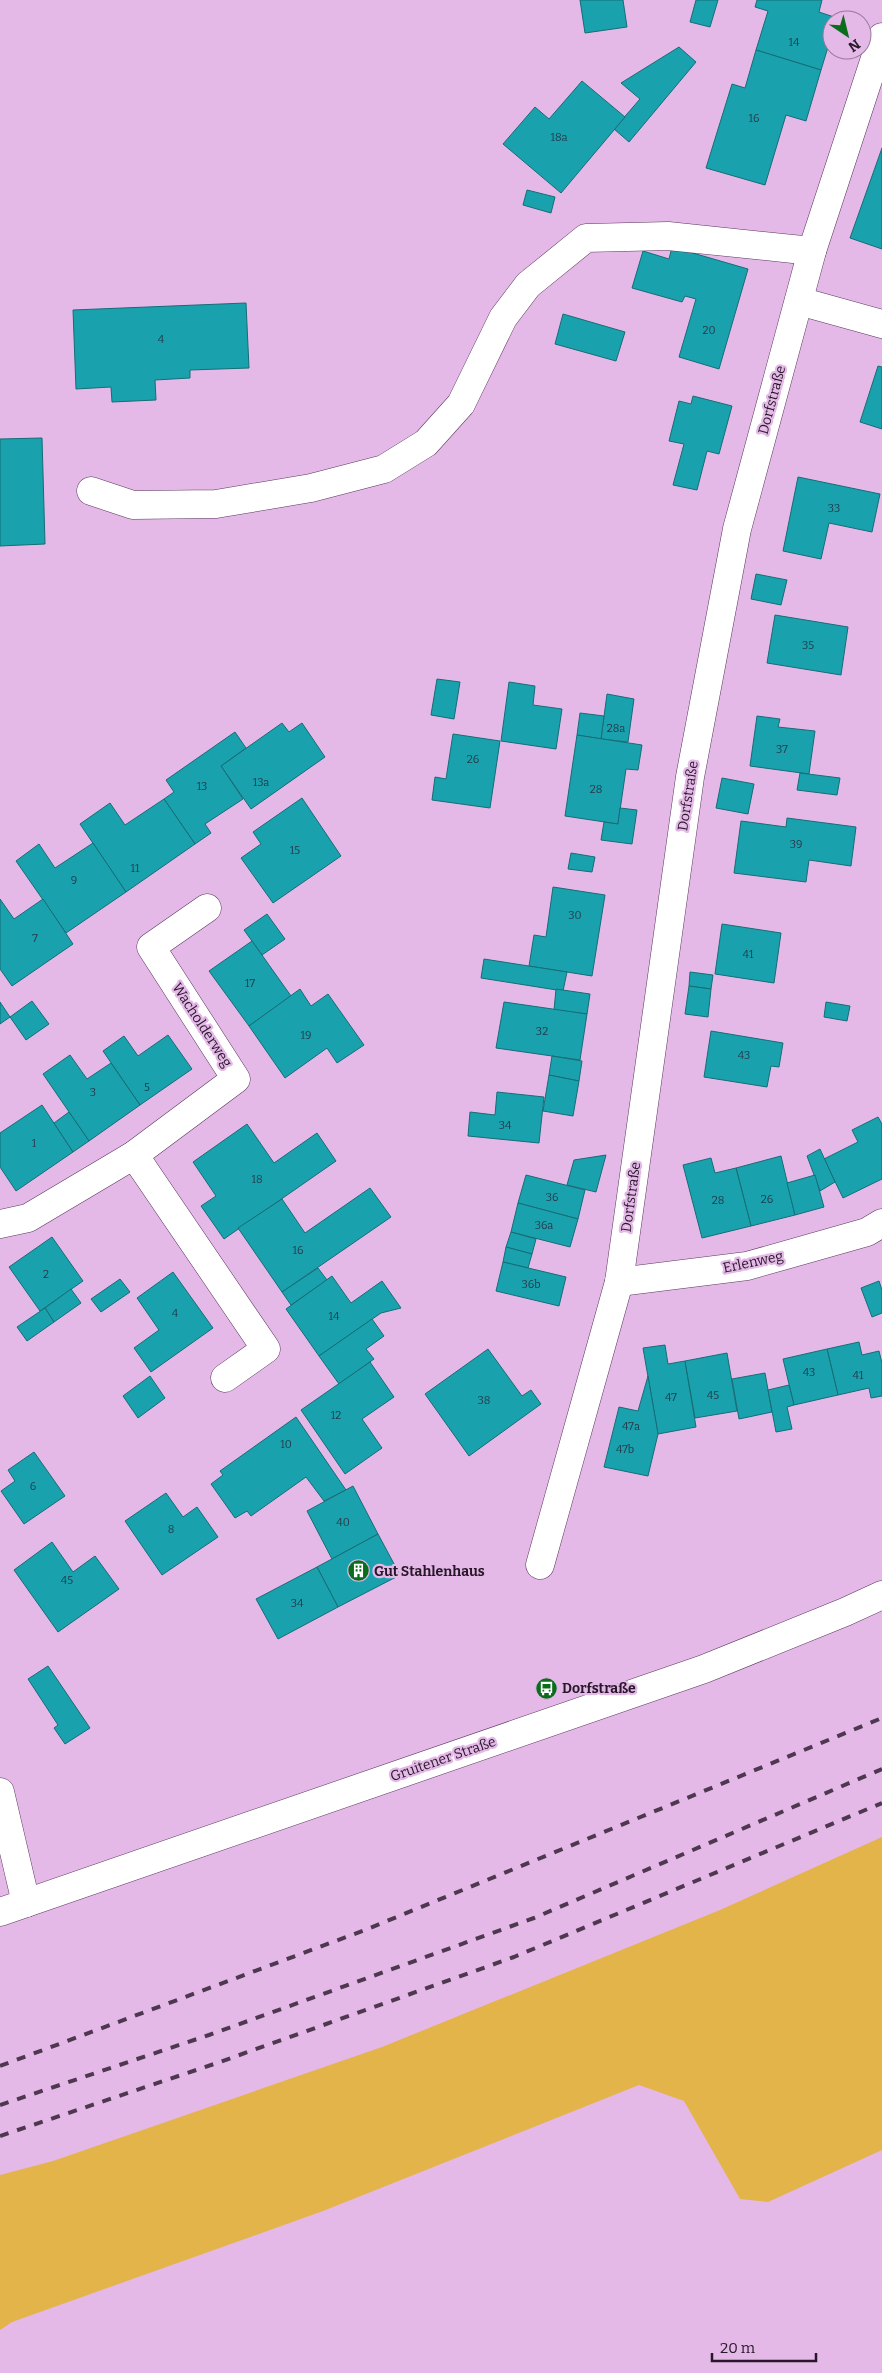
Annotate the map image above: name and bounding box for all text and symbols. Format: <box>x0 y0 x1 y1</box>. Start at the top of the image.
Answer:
north arrow <box>822 10 872 60</box>
text: N <box>845 35 863 55</box>
house number: 14 <box>789 36 800 49</box>
house number: 16 <box>749 112 759 125</box>
house number: 18a <box>551 131 567 144</box>
house number: 20 <box>702 324 716 337</box>
house number: 4 <box>158 333 165 346</box>
street label: Dorfstraße <box>755 364 789 436</box>
house number: 33 <box>828 502 840 515</box>
house number: 35 <box>802 639 814 652</box>
house number: 28a <box>607 722 625 735</box>
house number: 37 <box>776 743 788 756</box>
house number: 26 <box>467 753 479 766</box>
street label: Dorfstraße <box>674 760 702 832</box>
house number: 13a <box>253 776 269 789</box>
house number: 13 <box>197 780 207 793</box>
house number: 28 <box>590 783 602 796</box>
house number: 39 <box>790 838 802 851</box>
house number: 15 <box>290 844 300 857</box>
house number: 11 <box>131 862 140 875</box>
house number: 9 <box>71 874 77 887</box>
house number: 30 <box>568 909 582 922</box>
house number: 7 <box>32 932 38 945</box>
house number: 41 <box>743 948 754 961</box>
house number: 17 <box>245 977 255 990</box>
street label: Wacholderweg <box>168 980 236 1071</box>
house number: 32 <box>536 1025 548 1038</box>
house number: 19 <box>301 1029 311 1042</box>
house number: 43 <box>738 1049 750 1062</box>
house number: 5 <box>144 1081 150 1094</box>
house number: 3 <box>90 1086 96 1099</box>
house number: 34 <box>499 1119 512 1132</box>
house number: 1 <box>32 1137 37 1150</box>
street label: Dorfstraße <box>618 1161 644 1233</box>
house number: 18 <box>251 1173 263 1186</box>
house number: 36 <box>546 1191 558 1204</box>
house number: 26 <box>761 1193 773 1206</box>
house number: 28 <box>712 1194 724 1207</box>
house number: 36a <box>535 1219 553 1232</box>
house number: 16 <box>293 1244 303 1257</box>
street label: Erlenweg <box>721 1247 785 1277</box>
house number: 2 <box>43 1268 49 1281</box>
house number: 36b <box>521 1278 541 1291</box>
house number: 4 <box>172 1307 179 1320</box>
house number: 14 <box>329 1310 340 1323</box>
house number: 43 <box>803 1366 815 1379</box>
house number: 41 <box>853 1369 864 1382</box>
house number: 45 <box>707 1389 719 1402</box>
house number: 47 <box>665 1391 677 1404</box>
house number: 38 <box>478 1394 490 1407</box>
house number: 12 <box>331 1409 341 1422</box>
house number: 47a <box>622 1420 640 1433</box>
house number: 10 <box>280 1438 292 1451</box>
house number: 47b <box>616 1443 634 1456</box>
house number: 6 <box>30 1480 36 1493</box>
house number: 40 <box>336 1516 350 1529</box>
house number: 8 <box>168 1523 174 1536</box>
building icon: Gut Stahlenhaus <box>346 1559 370 1583</box>
place label: Gut Stahlenhaus <box>374 1563 485 1580</box>
house number: 45 <box>61 1574 73 1587</box>
house number: 34 <box>291 1597 304 1610</box>
bus stop icon: Dorfstraße <box>534 1676 558 1700</box>
place label: Dorfstraße <box>562 1680 636 1697</box>
street label: Gruitener Straße <box>388 1733 498 1785</box>
scale bar <box>712 2330 816 2362</box>
text: 20 m <box>720 2339 756 2357</box>

